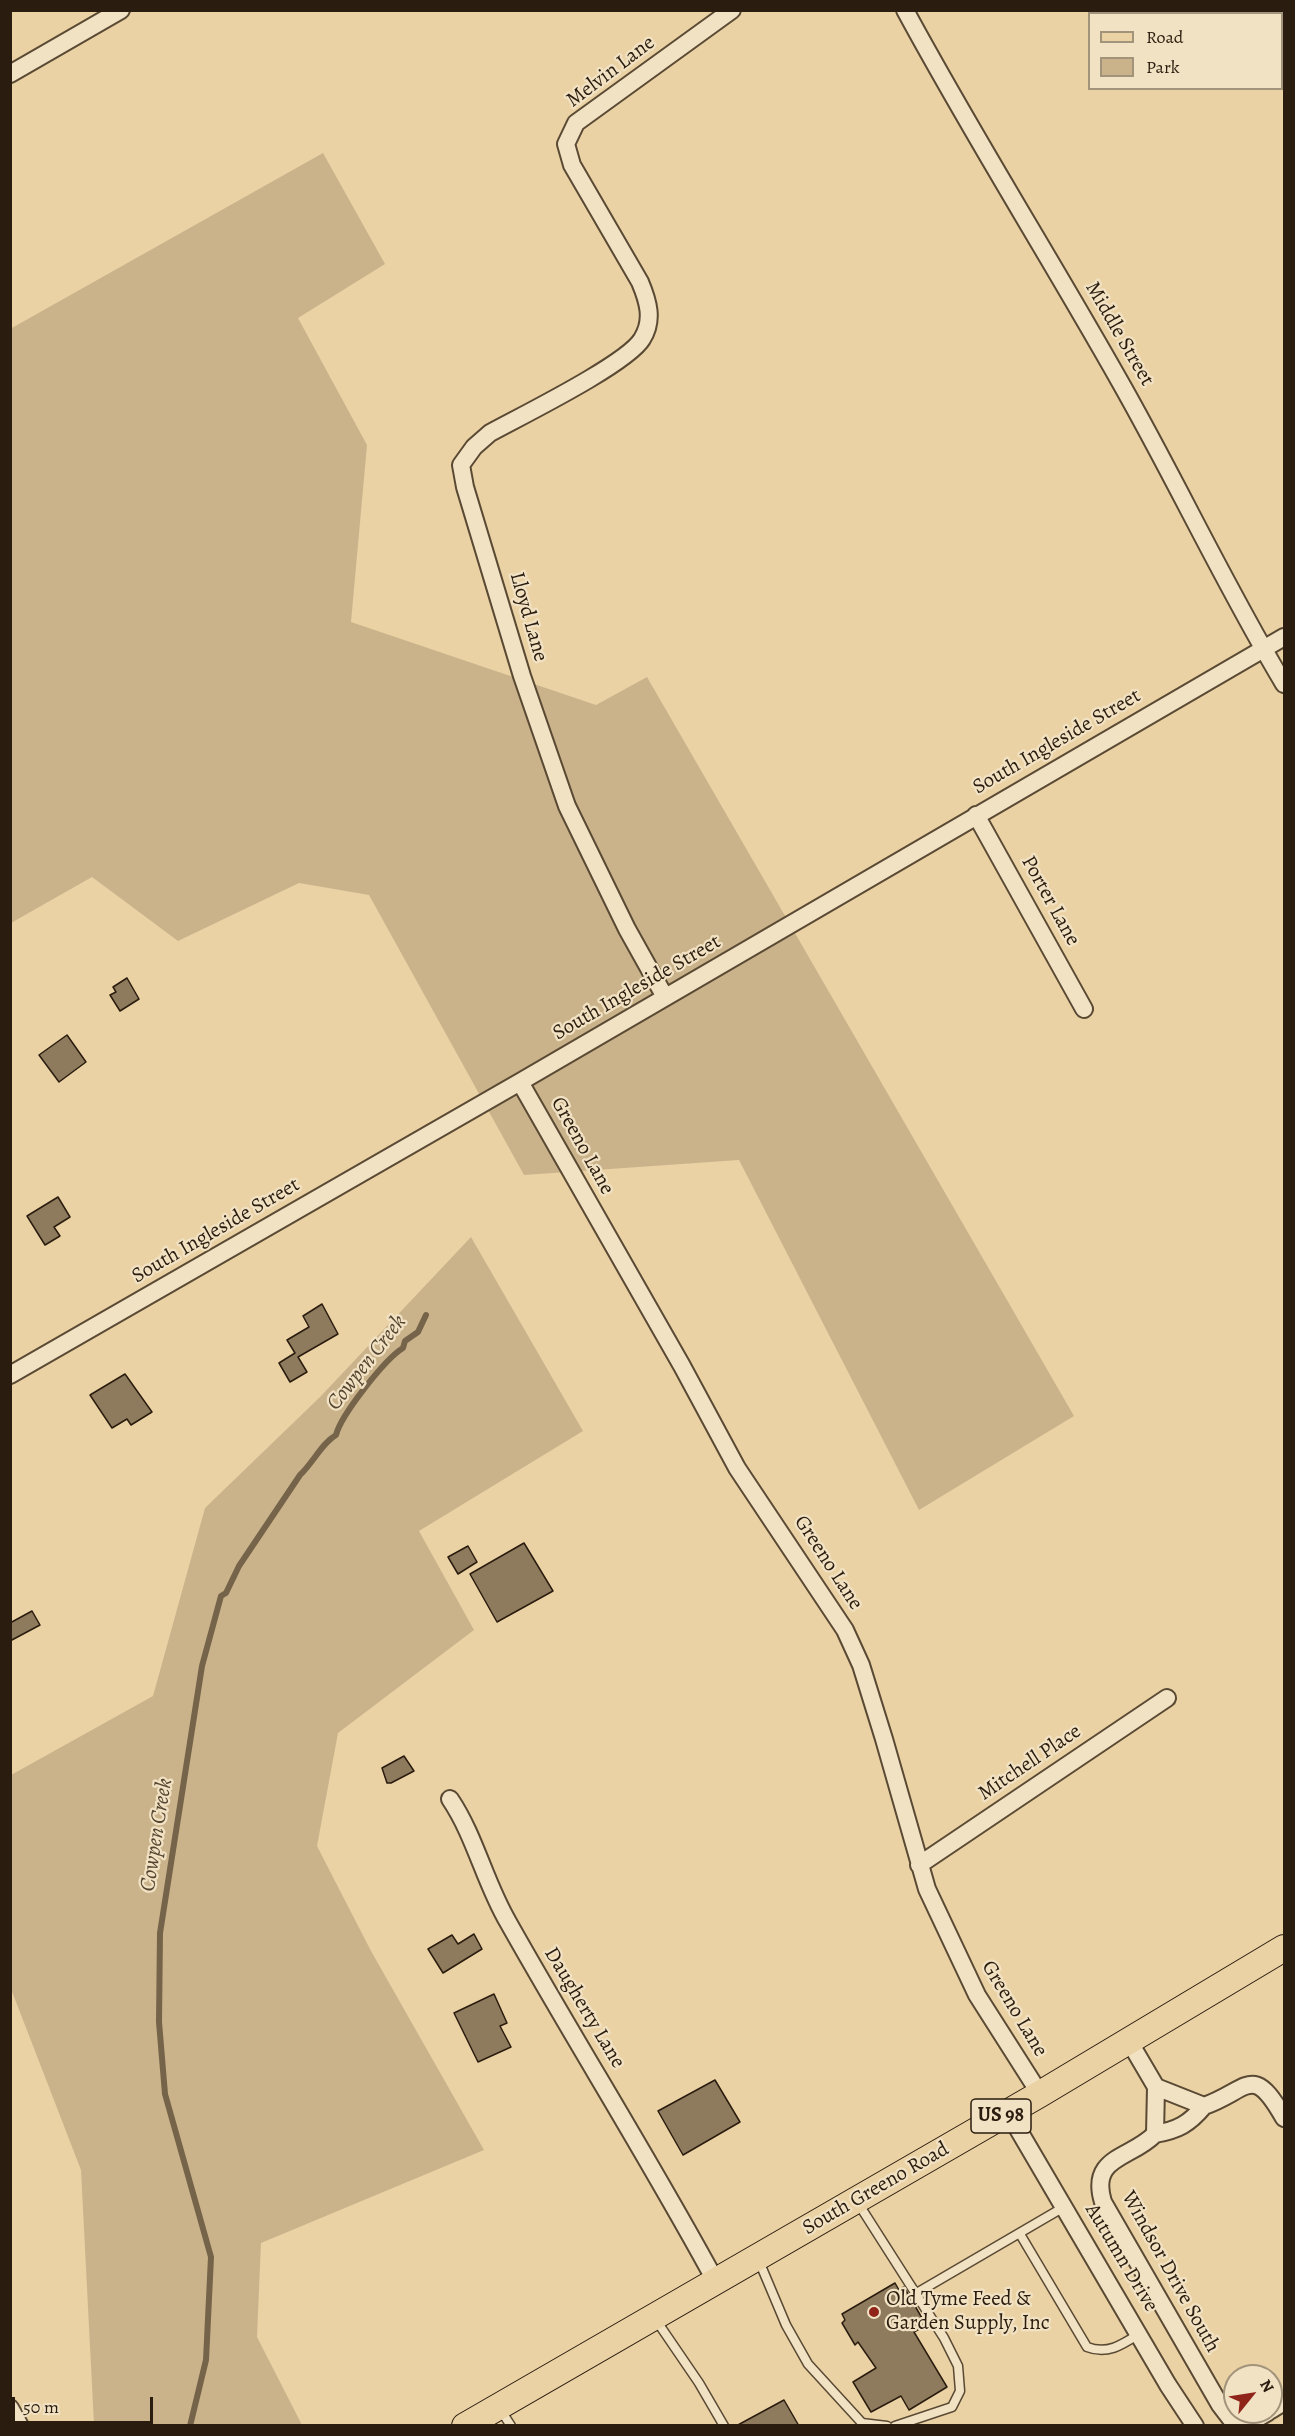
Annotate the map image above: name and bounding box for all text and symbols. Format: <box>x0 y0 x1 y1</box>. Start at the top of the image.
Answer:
legend <box>1088 12 1283 90</box>
text: Road <box>1146 25 1183 49</box>
street label: Melvin Lane <box>562 31 660 113</box>
text: Park <box>1146 55 1180 79</box>
street label: Middle Street <box>1079 277 1159 391</box>
street label: Lloyd Lane <box>503 569 553 665</box>
street label: South Ingleside Street <box>969 684 1145 800</box>
street label: Porter Lane <box>1015 852 1085 950</box>
street label: South Ingleside Street <box>549 930 725 1046</box>
street label: Greeno Lane <box>545 1093 619 1199</box>
street label: South Ingleside Street <box>128 1173 304 1289</box>
water label: Cowpen Creek <box>321 1310 413 1416</box>
street label: Greeno Lane <box>788 1511 868 1615</box>
street label: Mitchell Place <box>974 1719 1086 1807</box>
water label: Cowpen Creek <box>135 1777 179 1893</box>
street label: Daugherty Lane <box>538 1943 630 2073</box>
street label: Greeno Lane <box>975 1956 1053 2062</box>
road number: US 98 <box>971 2099 1031 2133</box>
street label: South Greeno Road <box>798 2137 954 2241</box>
street label: Windsor Drive South <box>1115 2187 1225 2357</box>
street label: Autumn Drive <box>1079 2199 1163 2317</box>
place label: Old Tyme Feed & Garden Supply, Inc <box>886 2287 1050 2337</box>
marker: Old Tyme Feed & Garden Supply, Inc <box>867 2305 881 2319</box>
north arrow <box>1223 2364 1283 2424</box>
text: N <box>1254 2375 1279 2397</box>
scale bar <box>15 2385 156 2423</box>
text: 50 m <box>23 2395 59 2419</box>

